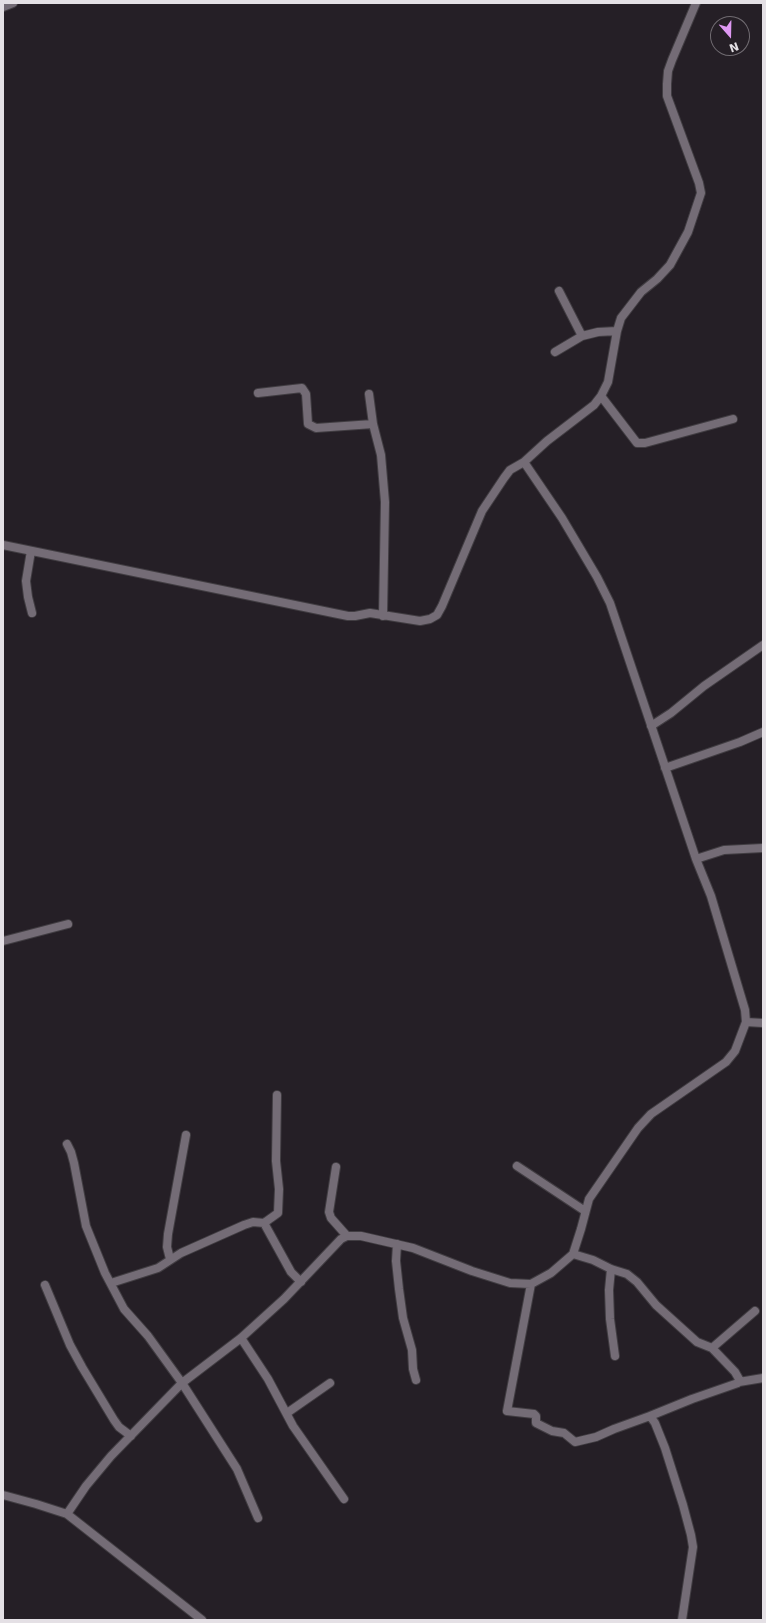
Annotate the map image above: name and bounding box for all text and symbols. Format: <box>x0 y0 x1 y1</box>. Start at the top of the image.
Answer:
north arrow <box>710 16 750 56</box>
text: N <box>727 39 740 54</box>

